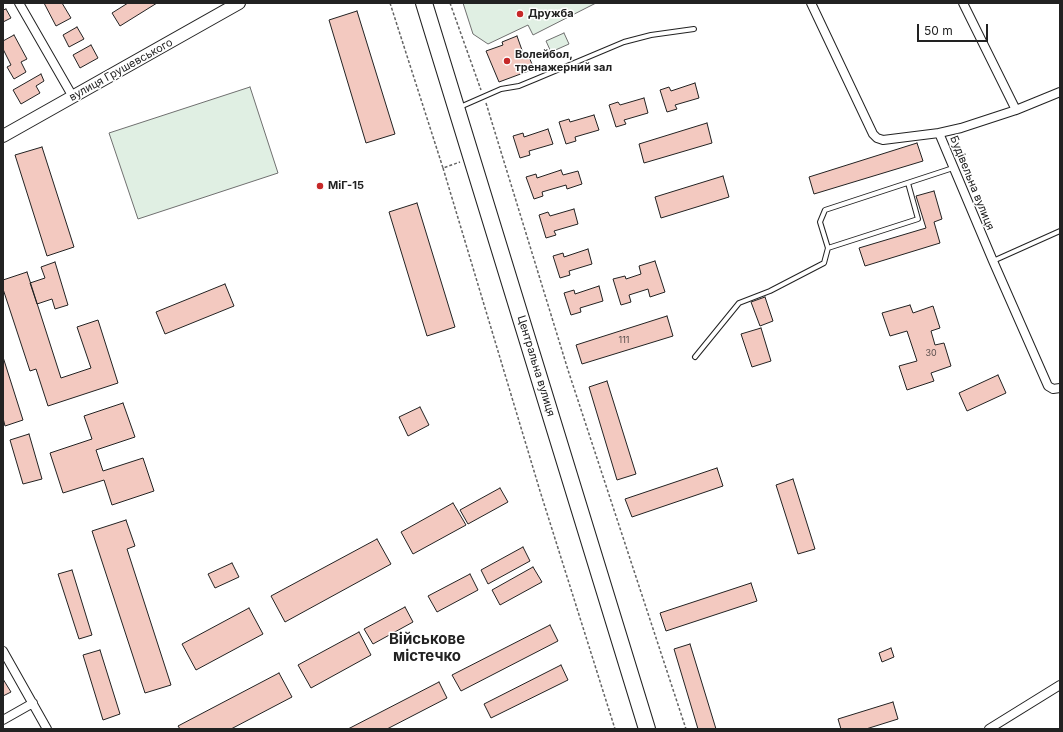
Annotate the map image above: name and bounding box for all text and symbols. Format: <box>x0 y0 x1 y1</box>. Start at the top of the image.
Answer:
place label: Дружба <box>528 7 574 21</box>
marker: Дружба <box>515 9 525 19</box>
scale bar <box>919 16 990 42</box>
text: 50 m <box>924 23 953 38</box>
street label: вулиця Грушевського <box>67 36 175 104</box>
place label: Волейбол, тренажерний зал <box>515 48 612 74</box>
marker: Волейбол, тренажерний зал <box>502 56 512 66</box>
street label: Будівельна вулиця <box>947 134 997 232</box>
place label: МіГ-15 <box>328 179 364 193</box>
marker: МіГ-15 <box>315 181 325 191</box>
street label: Центральна вулиця <box>514 314 558 418</box>
house number: 111 <box>619 335 629 345</box>
house number: 30 <box>925 348 937 358</box>
district label: Військове містечко <box>389 630 465 665</box>

